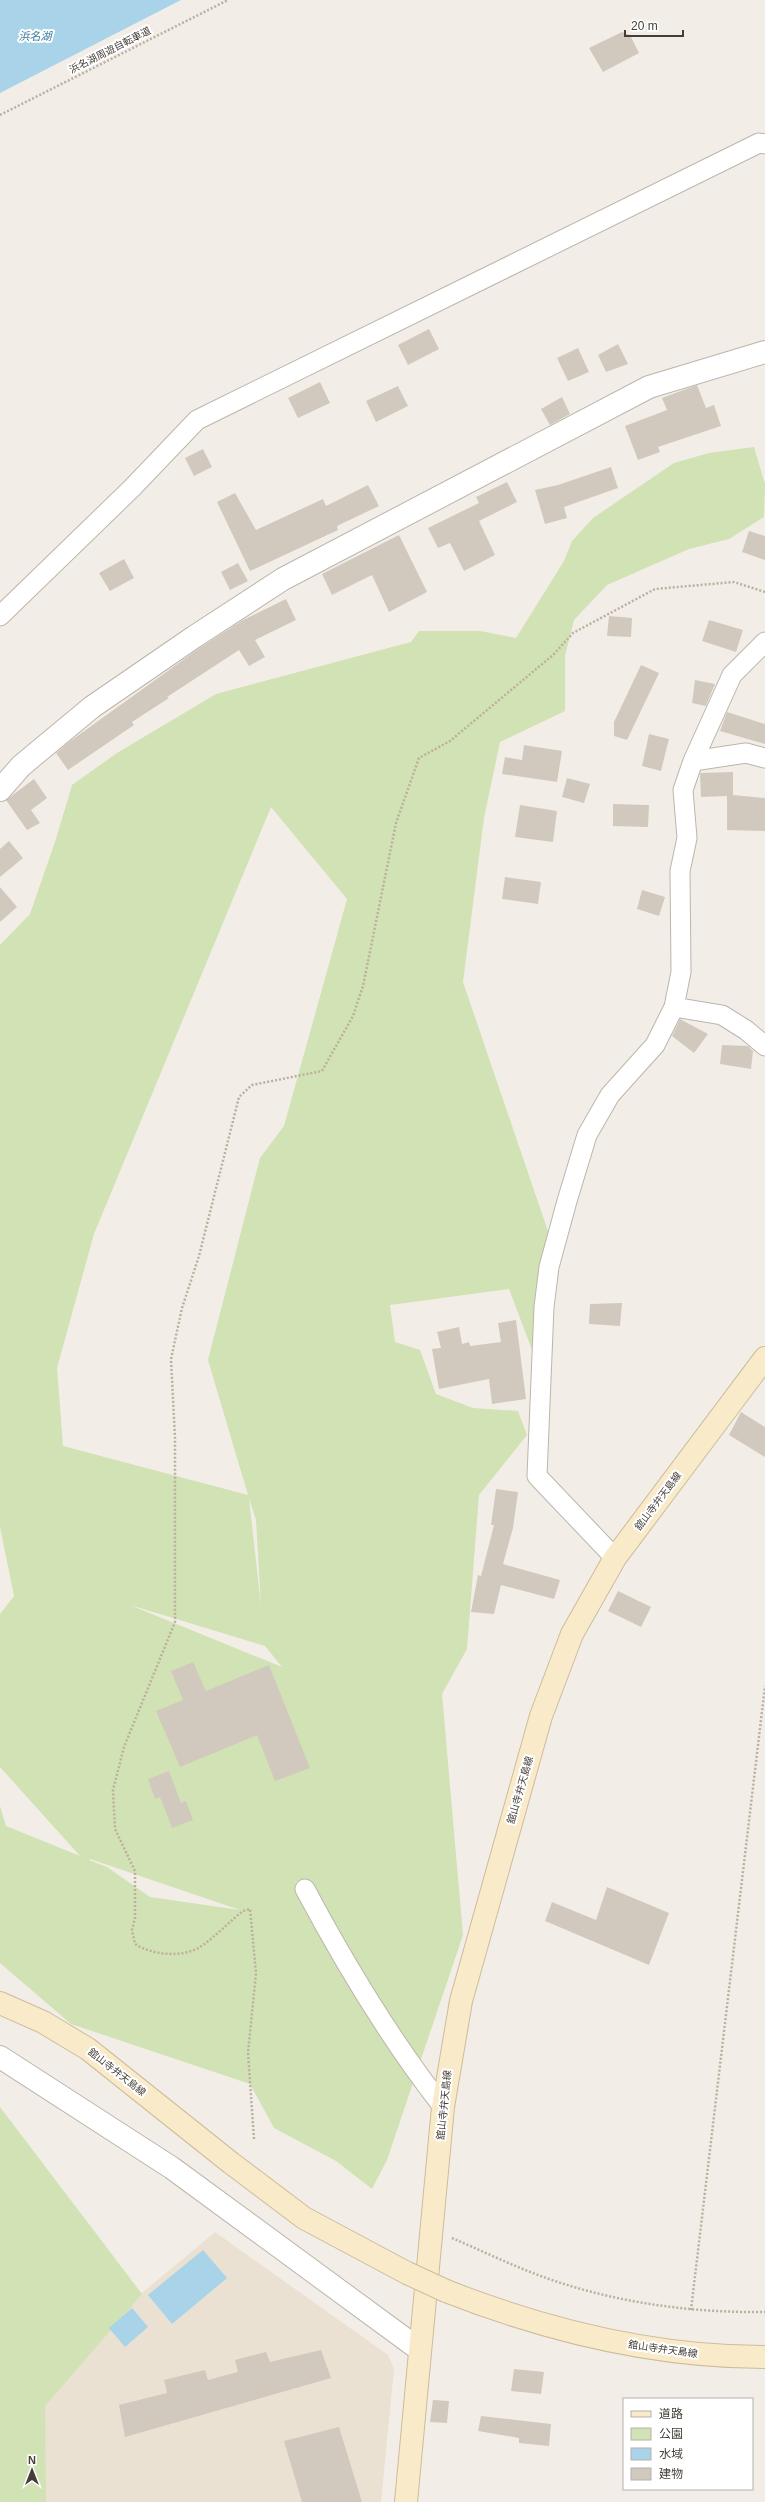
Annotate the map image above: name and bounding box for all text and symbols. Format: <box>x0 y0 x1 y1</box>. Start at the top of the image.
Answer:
scale bar <box>625 12 683 38</box>
text: 20 m <box>631 19 658 33</box>
street label: 浜名湖周遊自転車道 <box>67 25 153 75</box>
water label: 浜名湖 <box>19 30 53 42</box>
street label: 舘山寺弁天島線 <box>633 1470 683 1532</box>
street label: 舘山寺弁天島線 <box>505 1755 535 1825</box>
street label: 舘山寺弁天島線 <box>86 2046 148 2098</box>
street label: 舘山寺弁天島線 <box>435 2070 453 2140</box>
street label: 舘山寺弁天島線 <box>628 2339 698 2359</box>
legend <box>623 2398 753 2490</box>
text: 道路 <box>659 2407 683 2421</box>
text: 公園 <box>659 2427 683 2441</box>
text: 水域 <box>659 2447 683 2461</box>
north arrow <box>12 2450 52 2490</box>
text: N <box>28 2454 36 2466</box>
text: 建物 <box>659 2467 683 2481</box>

